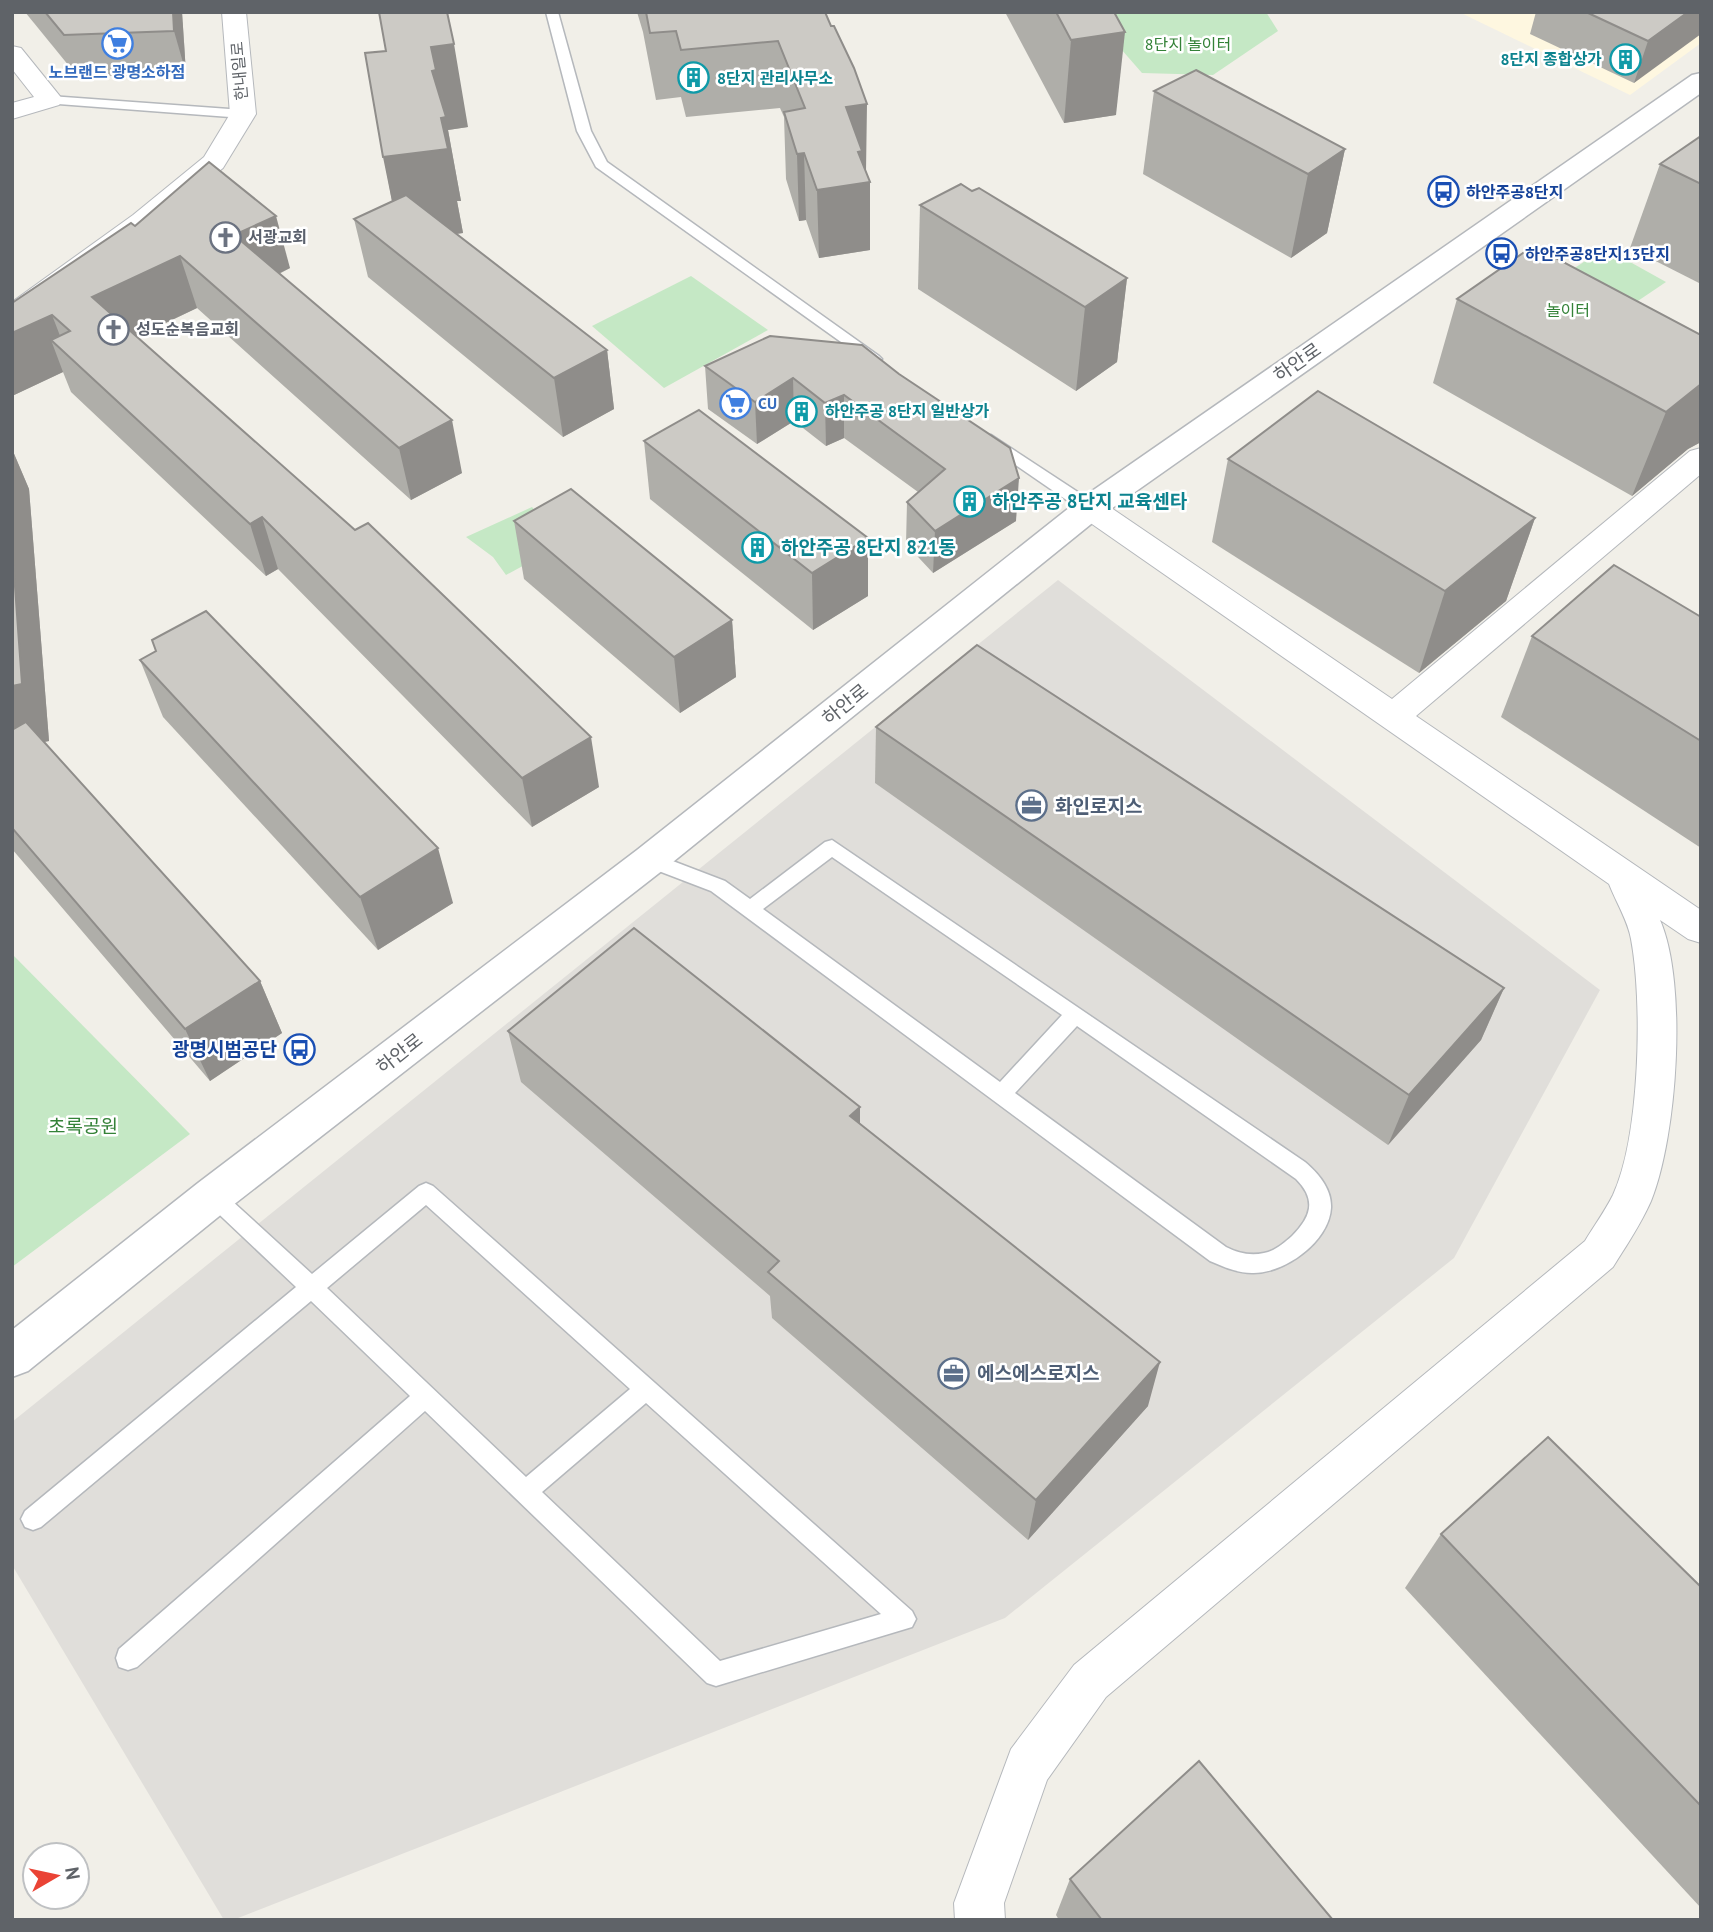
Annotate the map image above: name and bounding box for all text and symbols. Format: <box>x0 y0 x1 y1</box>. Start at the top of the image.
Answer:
supermarket icon: 노브랜드 광명소하점 <box>100 26 134 60</box>
park label: 8단지 놀이터 <box>1145 34 1231 54</box>
street label: 한내일로 <box>226 41 252 101</box>
building icon: 8단지 종합상가 <box>1608 42 1642 76</box>
place label: 8단지 종합상가 <box>1501 49 1602 69</box>
building icon: 8단지 관리사무소 <box>677 61 711 95</box>
place label: 노브랜드 광명소하점 <box>49 62 185 82</box>
place label: 8단지 관리사무소 <box>717 68 833 88</box>
bus stop icon: 하안주공8단지 <box>1426 175 1460 209</box>
place label: 하안주공8단지 <box>1466 182 1563 202</box>
church icon: 서광교회 <box>208 220 242 254</box>
place label: 서광교회 <box>248 227 307 247</box>
bus stop icon: 하안주공8단지13단지 <box>1485 237 1519 271</box>
place label: 하안주공8단지13단지 <box>1525 244 1670 264</box>
park label: 놀이터 <box>1546 300 1590 320</box>
church icon: 성도순복음교회 <box>96 312 130 346</box>
place label: 성도순복음교회 <box>136 319 239 339</box>
street label: 하안로 <box>1269 337 1325 387</box>
supermarket icon: CU <box>718 386 752 420</box>
place label: CU <box>758 393 777 413</box>
building icon: 하안주공 8단지 일반상가 <box>785 394 819 428</box>
place label: 하안주공 8단지 일반상가 <box>825 401 990 421</box>
building icon: 하안주공 8단지 교육센타 <box>952 484 986 518</box>
place label: 하안주공 8단지 교육센타 <box>992 489 1188 513</box>
building icon: 하안주공 8단지 821동 <box>741 530 775 564</box>
place label: 하안주공 8단지 821동 <box>781 535 956 559</box>
street label: 하안로 <box>817 678 873 730</box>
office icon: 화인로지스 <box>1015 789 1049 823</box>
place label: 화인로지스 <box>1055 794 1142 818</box>
street label: 하안로 <box>371 1027 427 1079</box>
bus stop icon: 광명시범공단 <box>283 1032 317 1066</box>
place label: 광명시범공단 <box>172 1037 278 1061</box>
park label: 초록공원 <box>48 1114 118 1138</box>
office icon: 에스에스로지스 <box>937 1356 971 1390</box>
place label: 에스에스로지스 <box>977 1361 1099 1385</box>
north arrow <box>21 1841 91 1911</box>
text: N <box>60 1865 86 1881</box>

